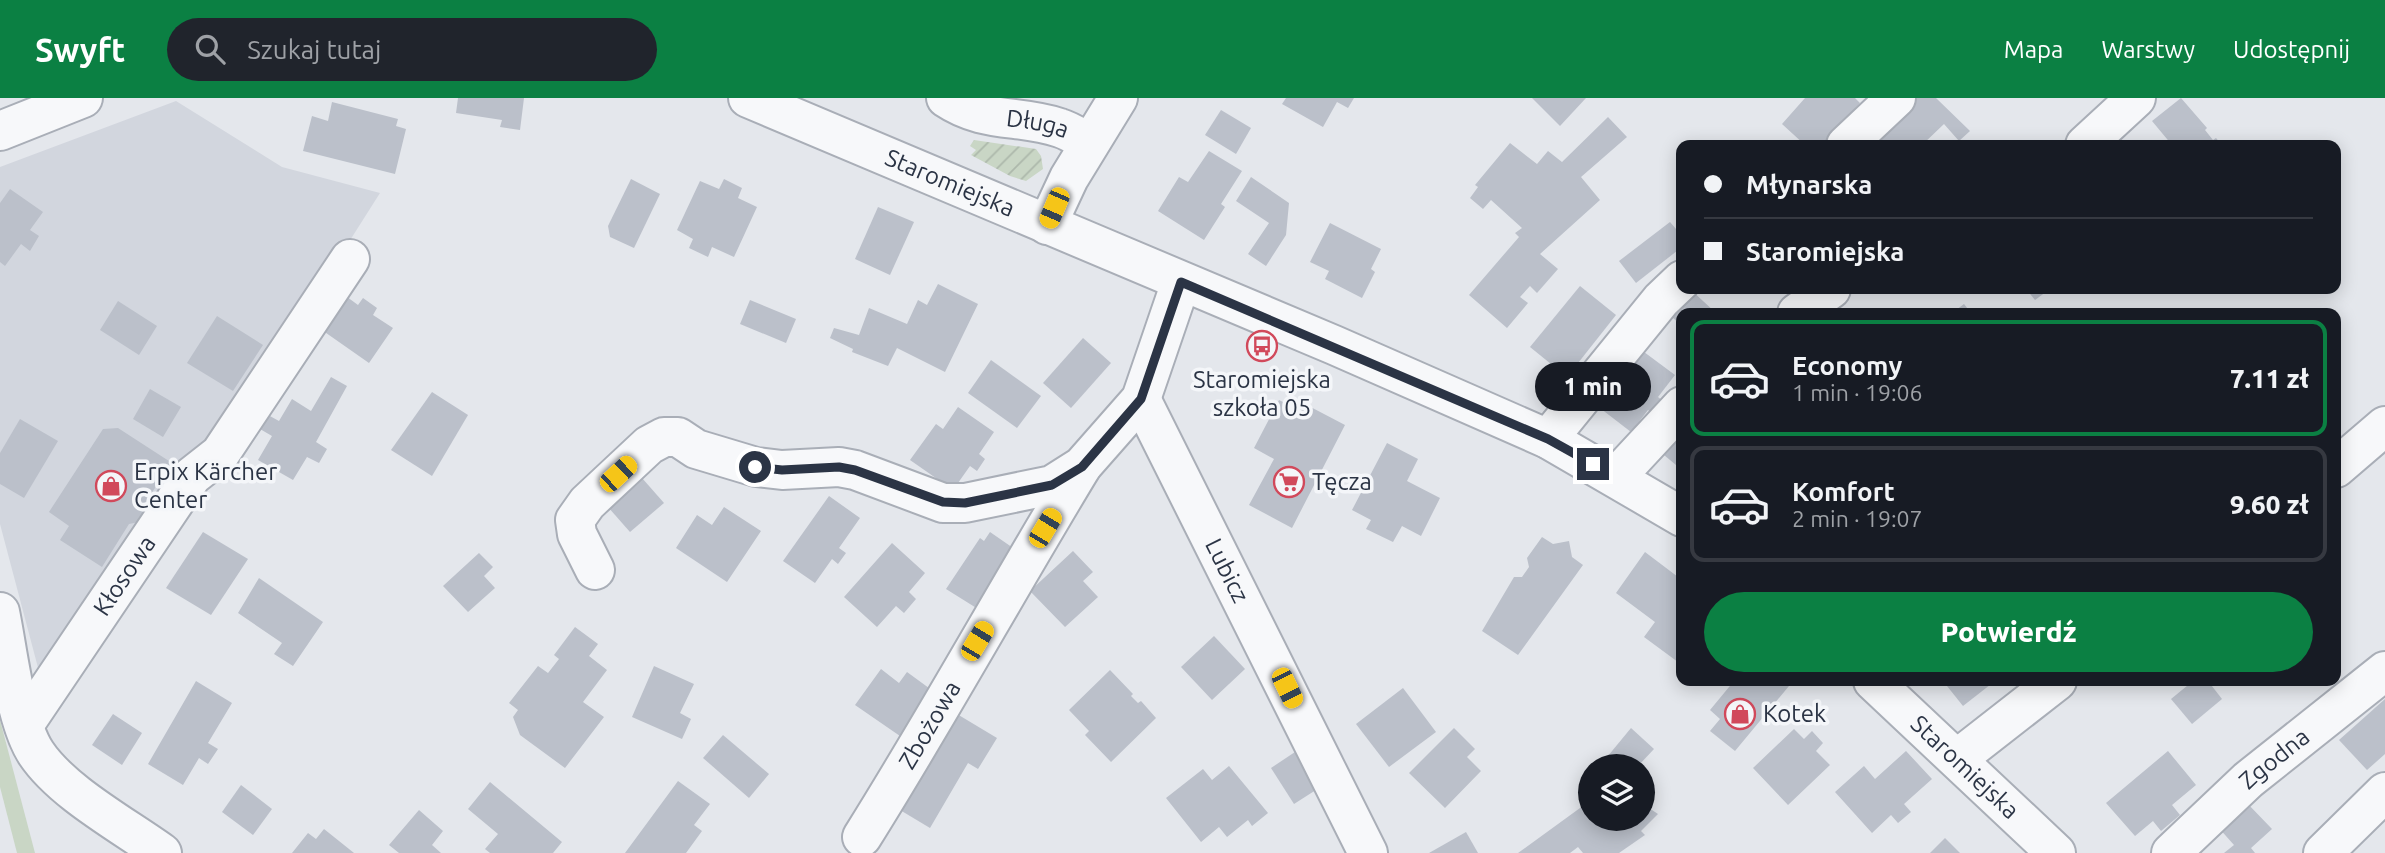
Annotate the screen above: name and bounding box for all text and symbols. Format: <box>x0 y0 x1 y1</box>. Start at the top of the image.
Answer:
search box <box>167 18 657 81</box>
icon: search <box>191 30 229 68</box>
text: Swyft <box>35 31 125 68</box>
text: Szukaj tutaj <box>247 35 381 64</box>
text: Mapa <box>2004 36 2063 63</box>
text: Warstwy <box>2101 36 2195 63</box>
text: Udostępnij <box>2233 36 2350 63</box>
street label: Długa <box>1005 104 1073 143</box>
street label: Staromiejska <box>881 143 1019 222</box>
text: Młynarska <box>1746 170 1872 199</box>
car <box>1037 185 1072 231</box>
text: Staromiejska <box>1746 237 1904 266</box>
bus stop icon: Staromiejska szkoła 05 <box>1245 329 1279 363</box>
icon: car <box>1708 347 1771 410</box>
text: Economy <box>1792 351 1902 380</box>
callout: 1 min <box>1535 362 1651 412</box>
text: 7.11 zł <box>2230 364 2309 393</box>
place label: Staromiejska szkoła 05 <box>1193 366 1331 421</box>
text: 1 min <box>1564 374 1622 399</box>
text: 1 min · 19:06 <box>1792 380 1923 405</box>
route end <box>1577 448 1609 480</box>
route start <box>739 451 771 483</box>
car <box>596 452 641 496</box>
place label: Erpix Kärcher Center <box>134 458 277 513</box>
supermarket icon: Tęcza <box>1272 465 1306 499</box>
place label: Tęcza <box>1312 468 1372 495</box>
shop icon: Erpix Kärcher Center <box>94 469 128 503</box>
icon: car <box>1708 473 1771 536</box>
text: Komfort <box>1792 477 1895 506</box>
text: 9.60 zł <box>2230 490 2309 519</box>
car <box>1026 505 1065 551</box>
text: 2 min · 19:07 <box>1792 506 1923 531</box>
street label: Kłosowa <box>88 530 161 621</box>
street label: Lubicz <box>1200 534 1255 607</box>
button: Potwierdź <box>1704 592 2313 672</box>
car <box>958 618 997 664</box>
car <box>1269 665 1306 711</box>
street label: Zbożowa <box>893 676 966 774</box>
shop icon: Kotek <box>1723 697 1757 731</box>
place label: Kotek <box>1763 700 1826 727</box>
street label: Staromiejska <box>1906 710 2025 824</box>
street label: Zgodna <box>2233 723 2314 794</box>
map controls <box>1578 754 1655 831</box>
button: layers <box>1578 754 1655 831</box>

